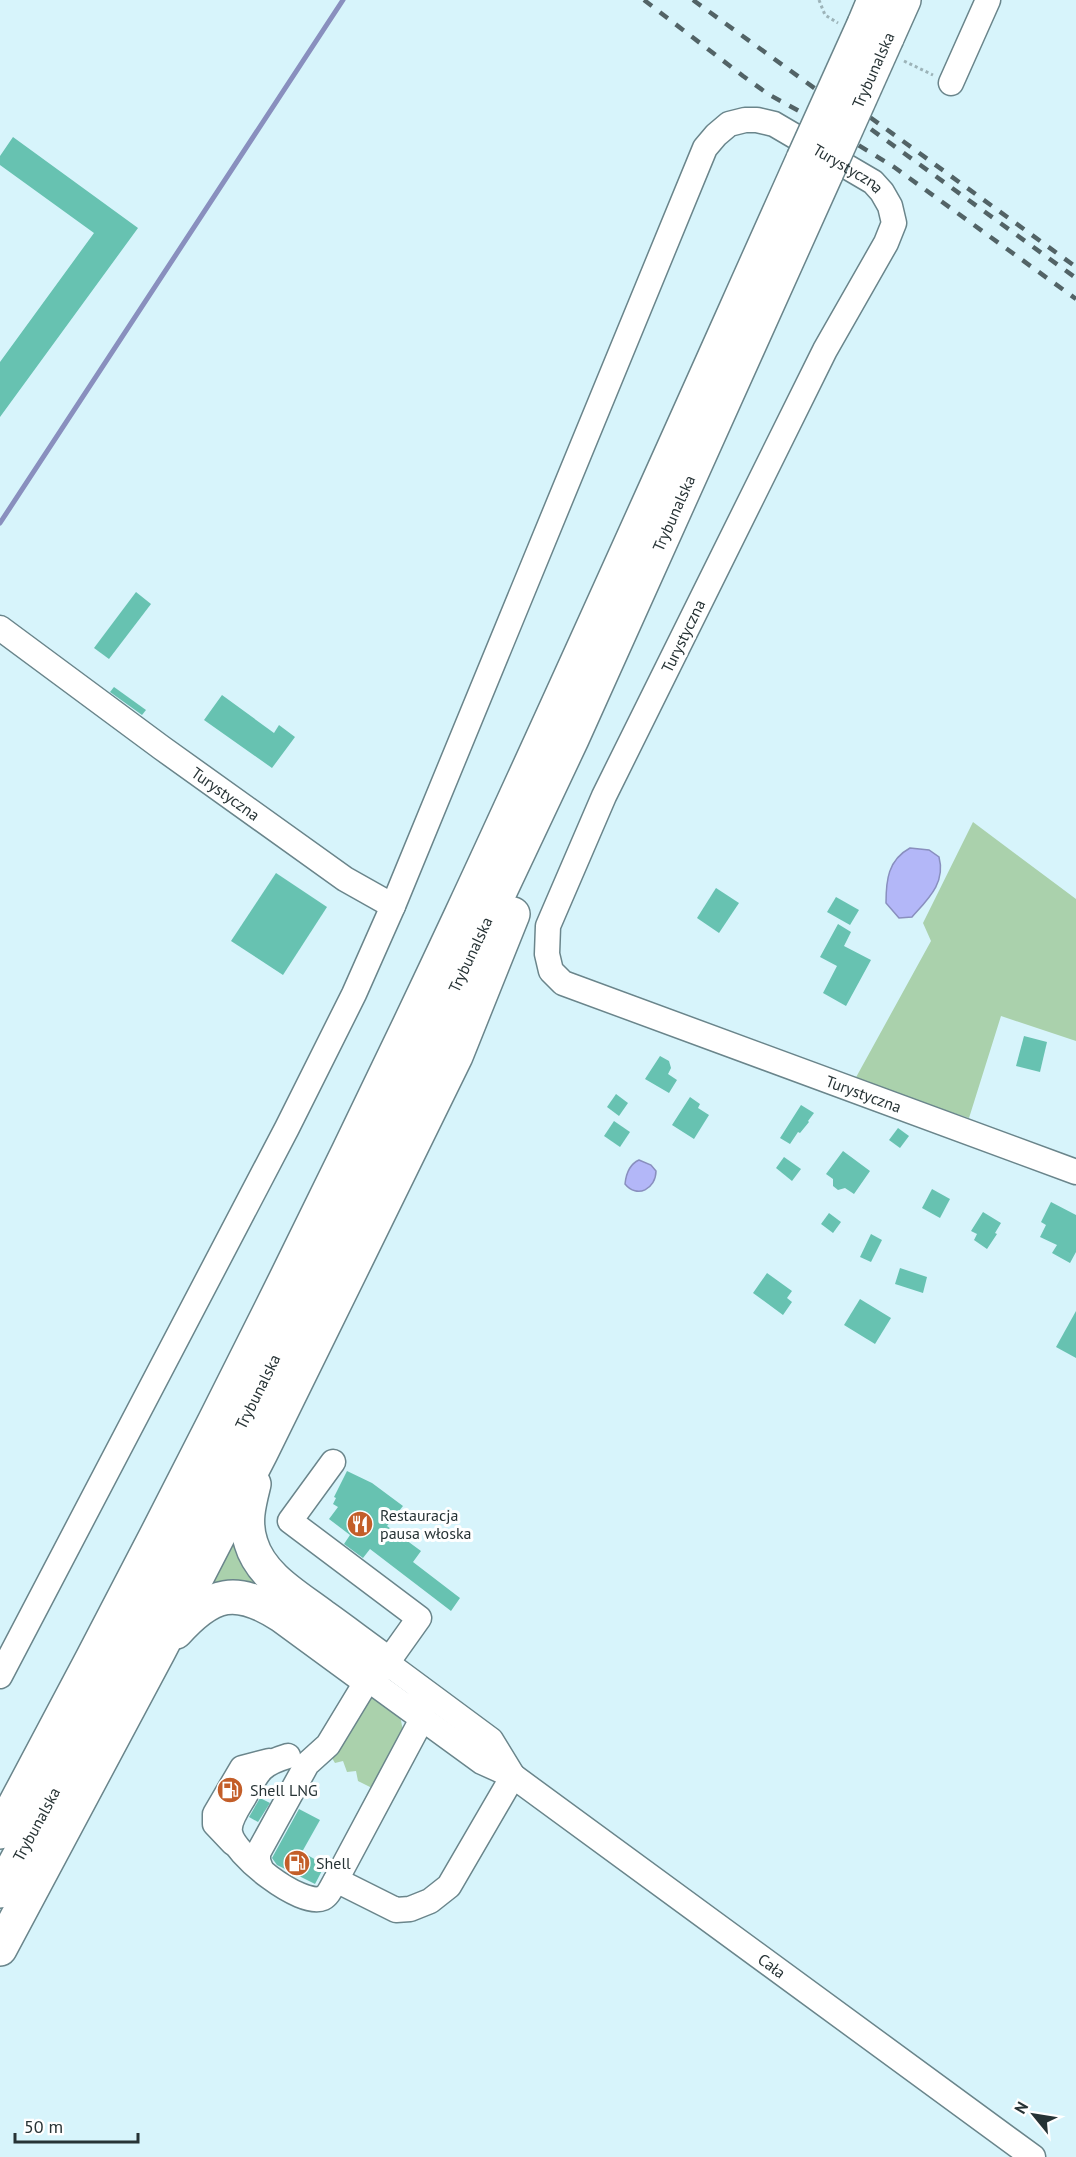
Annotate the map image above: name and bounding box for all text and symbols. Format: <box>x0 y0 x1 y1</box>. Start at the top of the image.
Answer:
street label: Trybunalska <box>847 29 899 111</box>
street label: Turystyczna <box>810 139 888 197</box>
street label: Trybunalska <box>648 472 699 554</box>
street label: Turystyczna <box>657 596 709 676</box>
street label: Turystyczna <box>188 762 264 825</box>
street label: Trybunalska <box>444 914 497 996</box>
street label: Turystyczna <box>823 1071 904 1117</box>
street label: Trybunalska <box>230 1351 284 1432</box>
place label: Restauracja pausa włoska <box>380 1505 472 1543</box>
restaurant icon: Restauracja pausa włoska <box>345 1509 375 1539</box>
fuel station icon: Shell LNG <box>215 1775 245 1805</box>
place label: Shell LNG <box>250 1780 318 1800</box>
street label: Trybunalska <box>8 1784 64 1865</box>
fuel station icon: Shell <box>282 1848 312 1878</box>
place label: Shell <box>316 1853 351 1873</box>
street label: Cała <box>754 1949 790 1982</box>
north arrow <box>1004 2085 1064 2145</box>
text: N <box>1010 2098 1032 2117</box>
scale bar <box>15 2106 138 2144</box>
text: 50 m <box>24 2115 63 2138</box>

